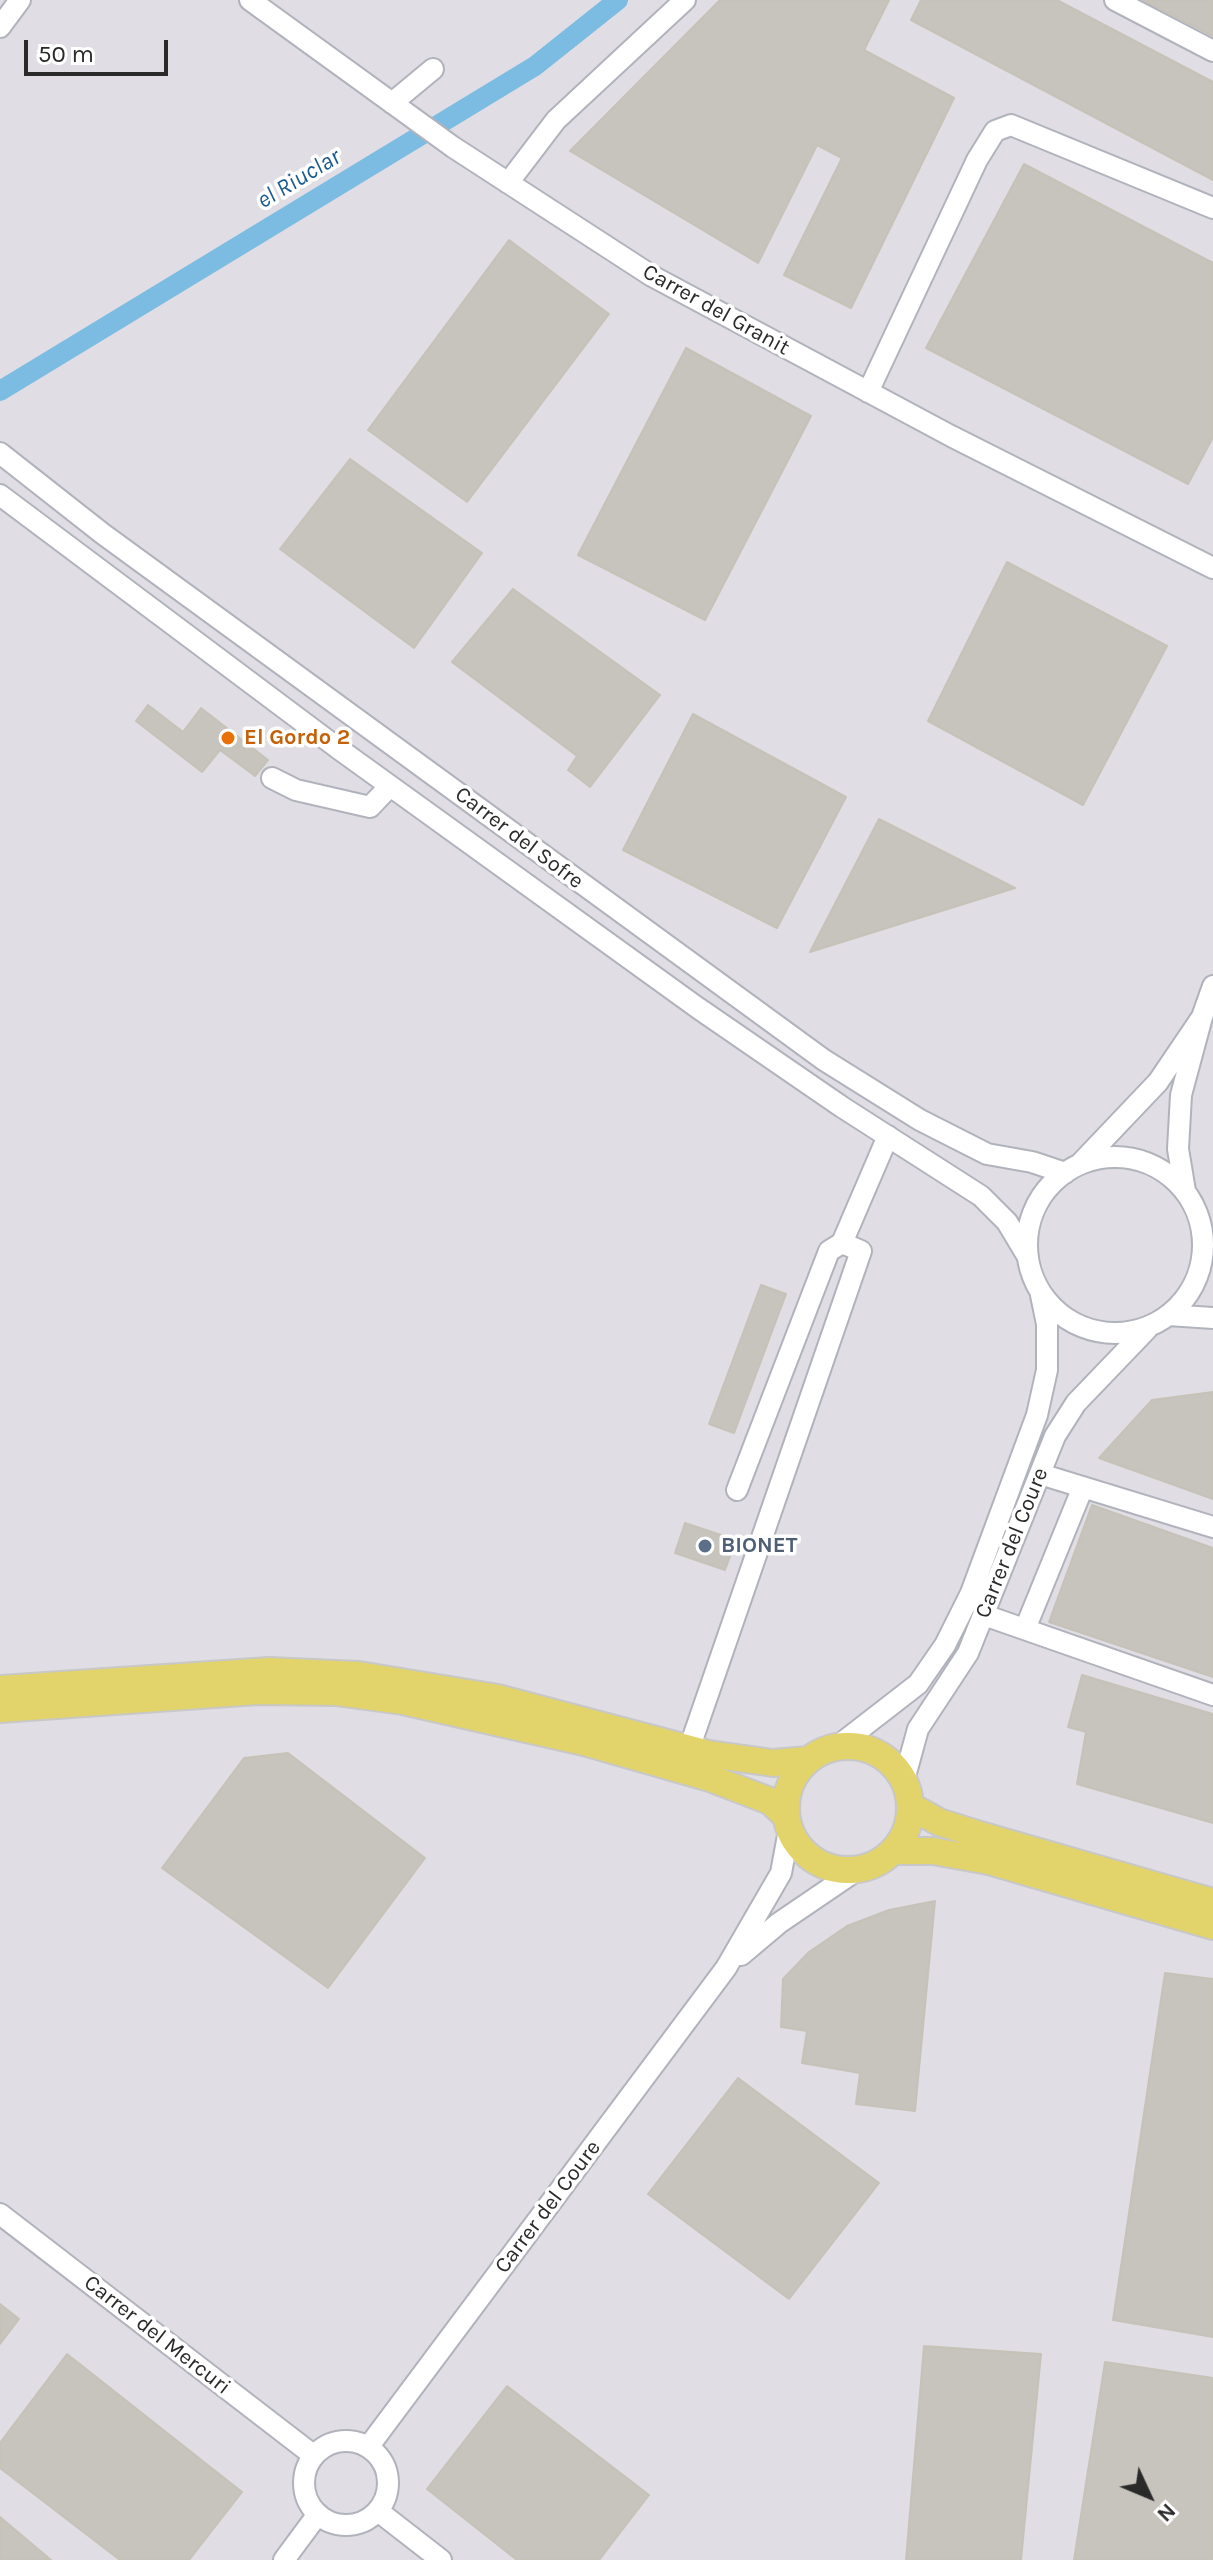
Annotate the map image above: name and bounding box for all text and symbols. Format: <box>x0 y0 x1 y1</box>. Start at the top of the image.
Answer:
scale bar <box>28 24 172 74</box>
text: 50 m <box>38 40 94 68</box>
water label: el Riuclar <box>252 143 346 215</box>
street label: Carrer del Granit <box>638 259 794 361</box>
place label: El Gordo 2 <box>244 725 350 751</box>
marker: El Gordo 2 <box>219 729 237 747</box>
street label: Carrer del Sofre <box>450 781 588 895</box>
street label: Carrer del Coure <box>970 1464 1054 1622</box>
place label: BIONET <box>721 1533 797 1559</box>
marker: BIONET <box>696 1537 714 1555</box>
street label: Carrer del Coure <box>489 2135 607 2279</box>
street label: Carrer del Mercuri <box>78 2270 236 2400</box>
north arrow <box>1109 2456 1189 2536</box>
text: N <box>1151 2498 1181 2527</box>

